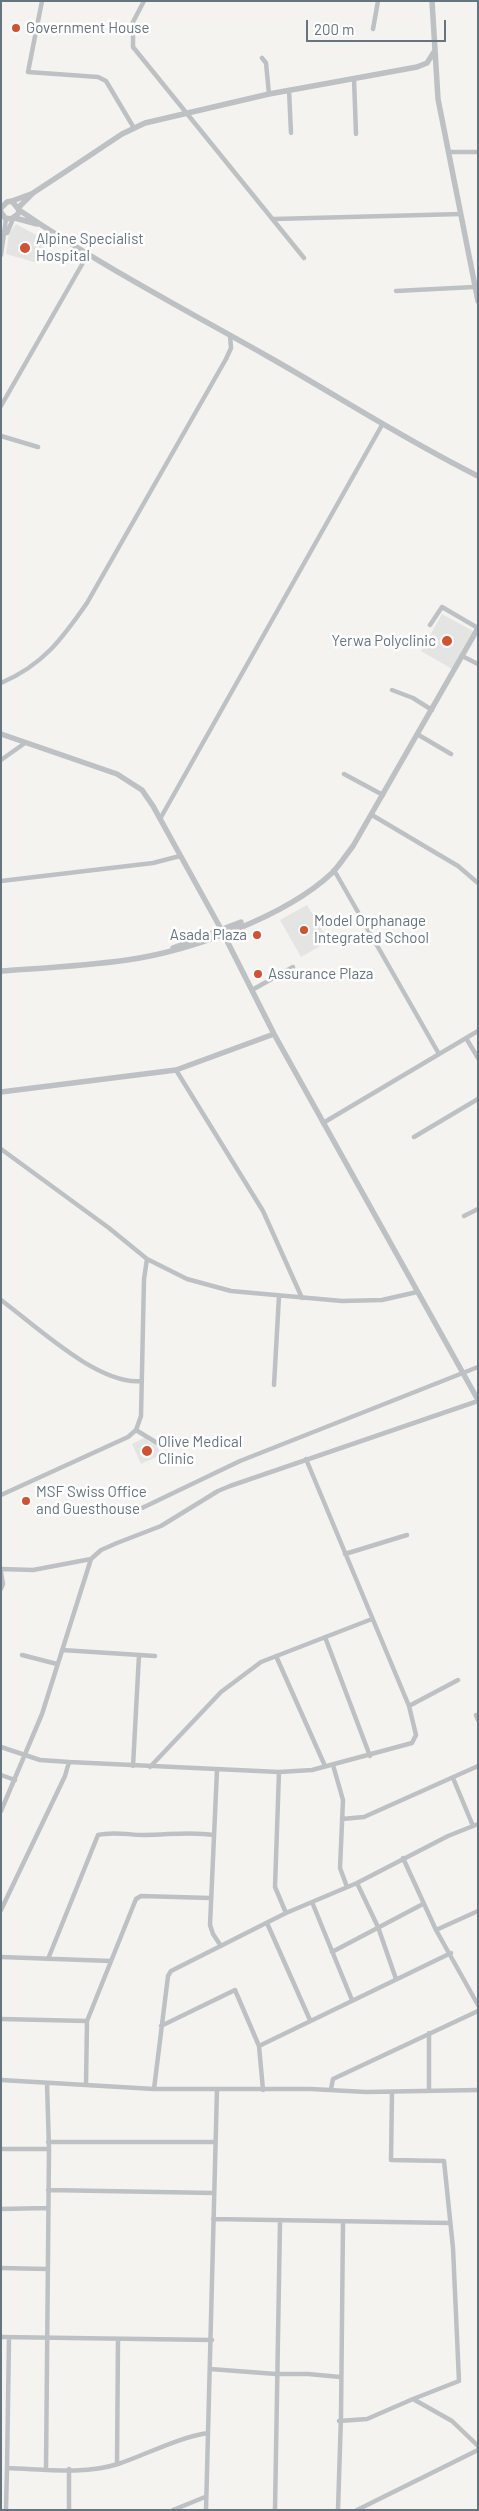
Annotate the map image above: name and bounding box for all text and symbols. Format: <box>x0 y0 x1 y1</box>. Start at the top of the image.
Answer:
scale bar <box>309 10 449 42</box>
place label: Government House <box>26 19 150 37</box>
text: 200 m <box>314 20 354 38</box>
marker: Government House <box>10 22 22 34</box>
place label: Alpine Specialist Hospital <box>36 230 144 265</box>
marker: Alpine Specialist Hospital <box>18 241 32 255</box>
place label: Yerwa Polyclinic <box>332 632 436 650</box>
marker: Yerwa Polyclinic <box>440 634 454 648</box>
place label: Model Orphanage Integrated School <box>314 912 429 947</box>
marker: Model Orphanage Integrated School <box>298 924 310 936</box>
place label: Asada Plaza <box>170 926 247 944</box>
marker: Asada Plaza <box>251 929 263 941</box>
place label: Assurance Plaza <box>268 965 374 983</box>
marker: Assurance Plaza <box>252 968 264 980</box>
place label: Olive Medical Clinic <box>158 1433 242 1468</box>
marker: Olive Medical Clinic <box>140 1444 154 1458</box>
place label: MSF Swiss Office and Guesthouse <box>36 1483 147 1518</box>
marker: MSF Swiss Office and Guesthouse <box>20 1495 32 1507</box>

